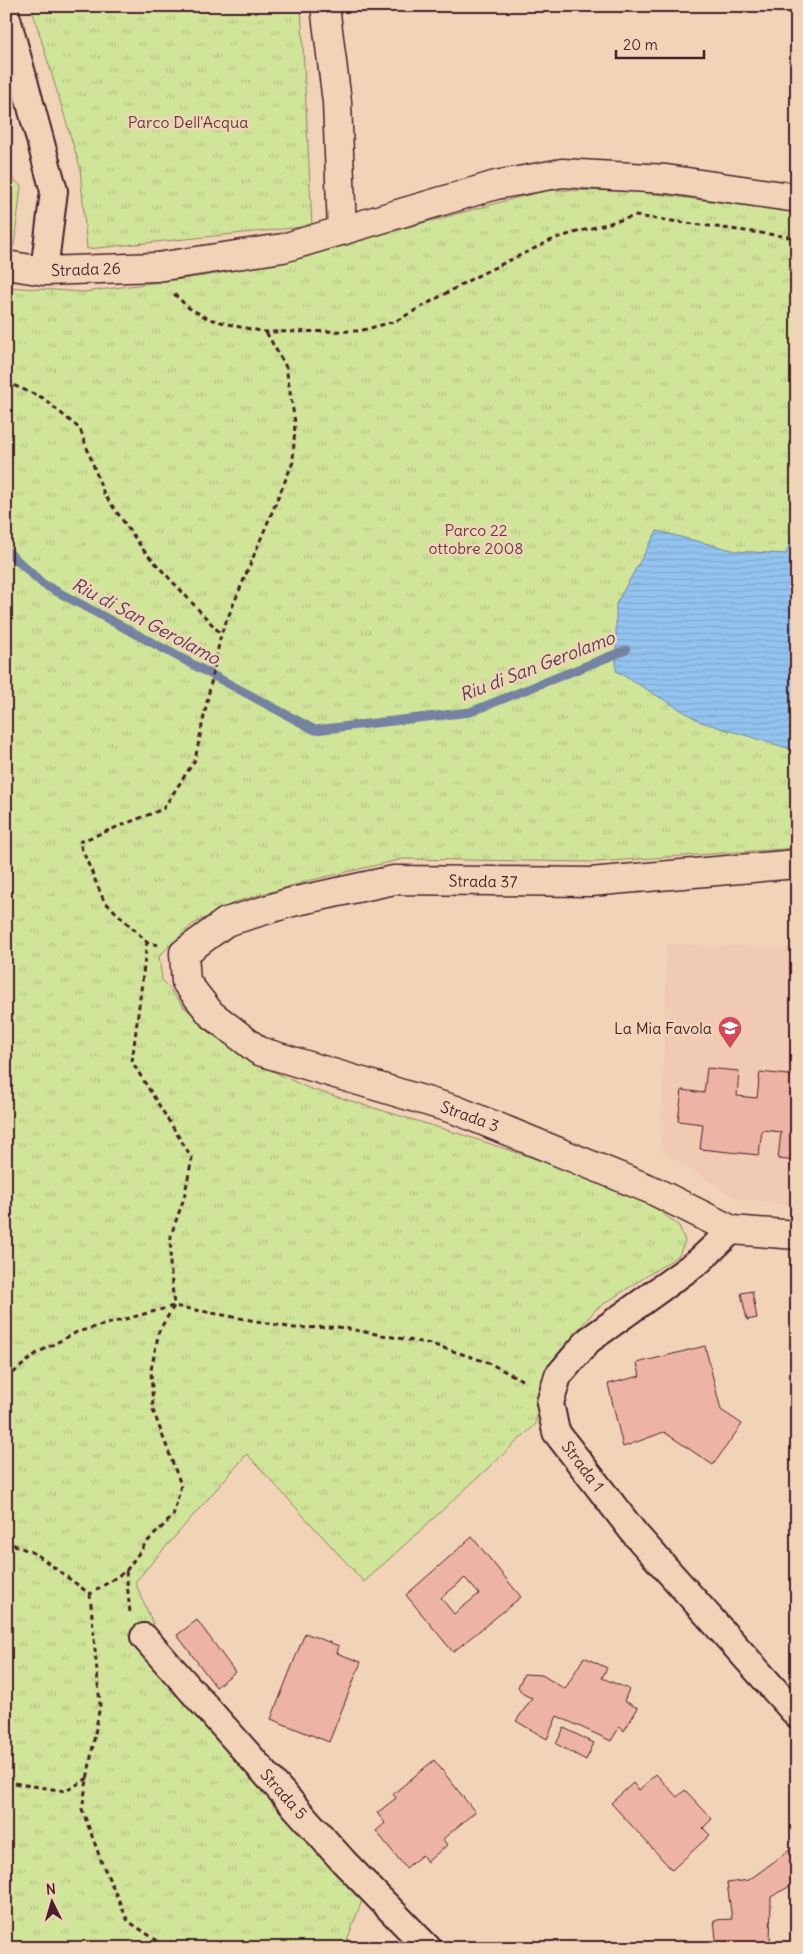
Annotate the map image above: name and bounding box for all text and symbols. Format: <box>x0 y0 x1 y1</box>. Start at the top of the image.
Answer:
scale bar <box>616 28 703 60</box>
text: 20 m <box>623 35 658 54</box>
park label: Parco Dell'Acqua <box>128 112 248 132</box>
street label: Strada 26 <box>51 258 121 280</box>
park label: Parco 22 ottobre 2008 <box>428 520 524 558</box>
water label: Riu di San Gerolamo <box>68 572 225 670</box>
water label: Riu di San Gerolamo <box>456 625 619 706</box>
street label: Strada 37 <box>448 870 518 892</box>
school or university icon: La Mia Favola <box>717 1015 743 1049</box>
place label: La Mia Favola <box>614 1018 712 1038</box>
street label: Strada 3 <box>438 1096 502 1136</box>
street label: Strada 1 <box>558 1437 608 1495</box>
street label: Strada 5 <box>256 1765 312 1823</box>
north arrow <box>28 1876 78 1926</box>
text: N <box>45 1880 56 1898</box>

